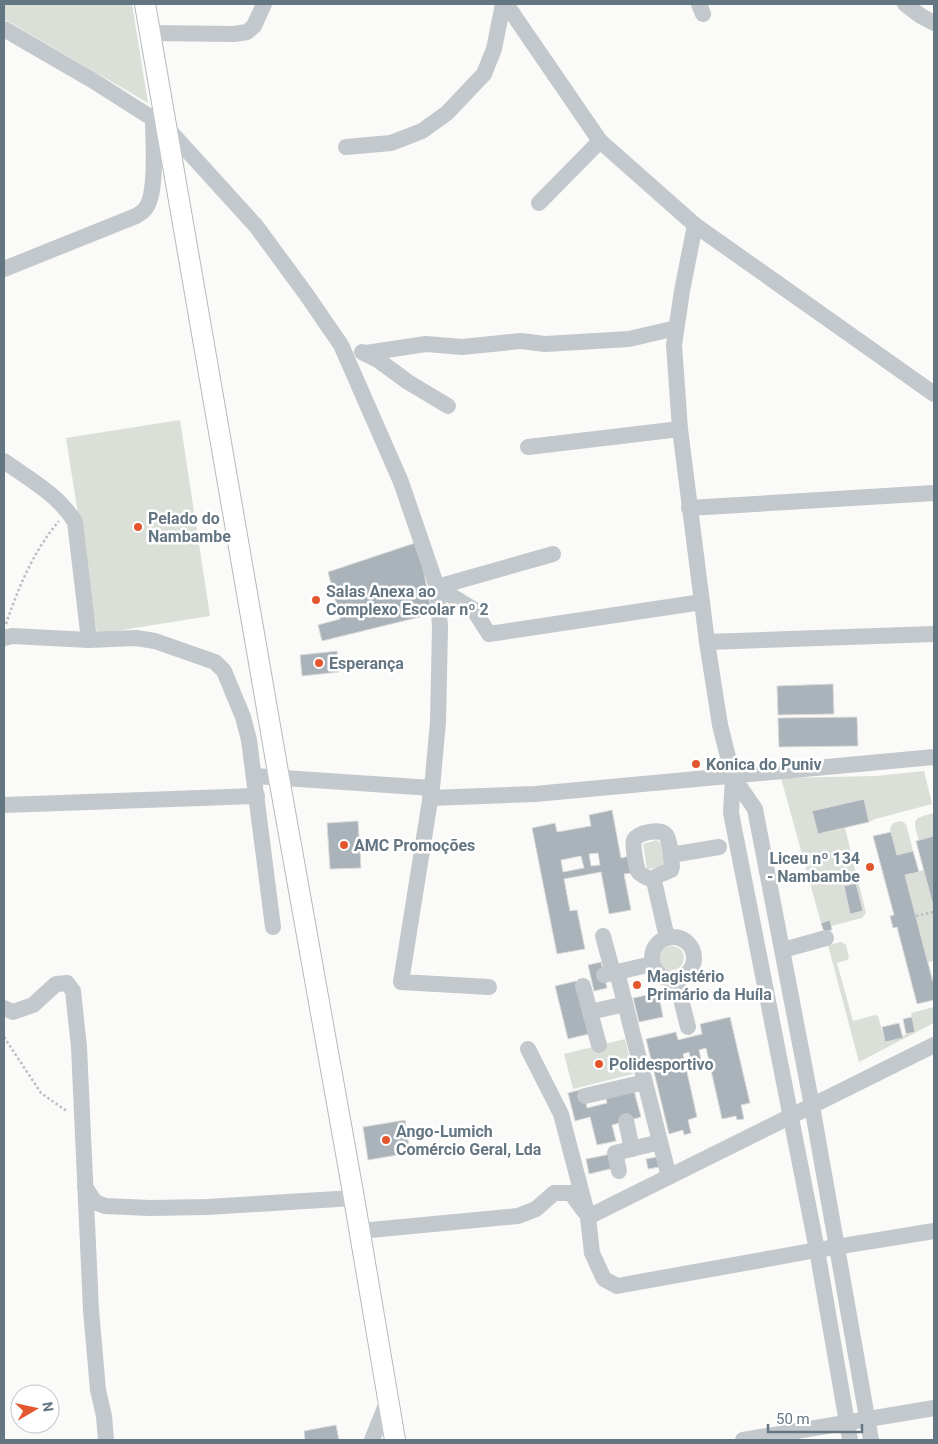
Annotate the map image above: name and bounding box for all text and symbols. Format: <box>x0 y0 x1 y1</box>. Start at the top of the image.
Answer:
place label: Pelado do Nambambe <box>148 509 231 546</box>
marker: Pelado do Nambambe <box>132 521 144 533</box>
place label: Salas Anexa ao Complexo Escolar nº 2 <box>326 582 489 619</box>
marker: Salas Anexa ao Complexo Escolar nº 2 <box>310 594 322 606</box>
place label: Esperança <box>329 654 404 673</box>
marker: Esperança <box>313 657 325 669</box>
place label: Konica do Puniv <box>706 755 822 774</box>
marker: Konica do Puniv <box>690 758 702 770</box>
place label: AMC Promoções <box>354 836 475 855</box>
marker: AMC Promoções <box>338 839 350 851</box>
place label: Liceu nº 134 - Nambambe <box>767 849 860 886</box>
marker: Liceu nº 134 - Nambambe <box>864 861 876 873</box>
place label: Magistério Primário da Huíla <box>647 967 772 1004</box>
marker: Magistério Primário da Huíla <box>631 979 643 991</box>
place label: Polidesportivo <box>609 1055 714 1074</box>
marker: Polidesportivo <box>593 1058 605 1070</box>
place label: Ango-Lumich Comércio Geral, Lda <box>396 1122 542 1159</box>
marker: Ango-Lumich Comércio Geral, Lda <box>380 1134 392 1146</box>
north arrow <box>10 1384 60 1434</box>
text: N <box>39 1401 57 1413</box>
scale bar <box>768 1402 862 1434</box>
text: 50 m <box>776 1410 810 1428</box>

